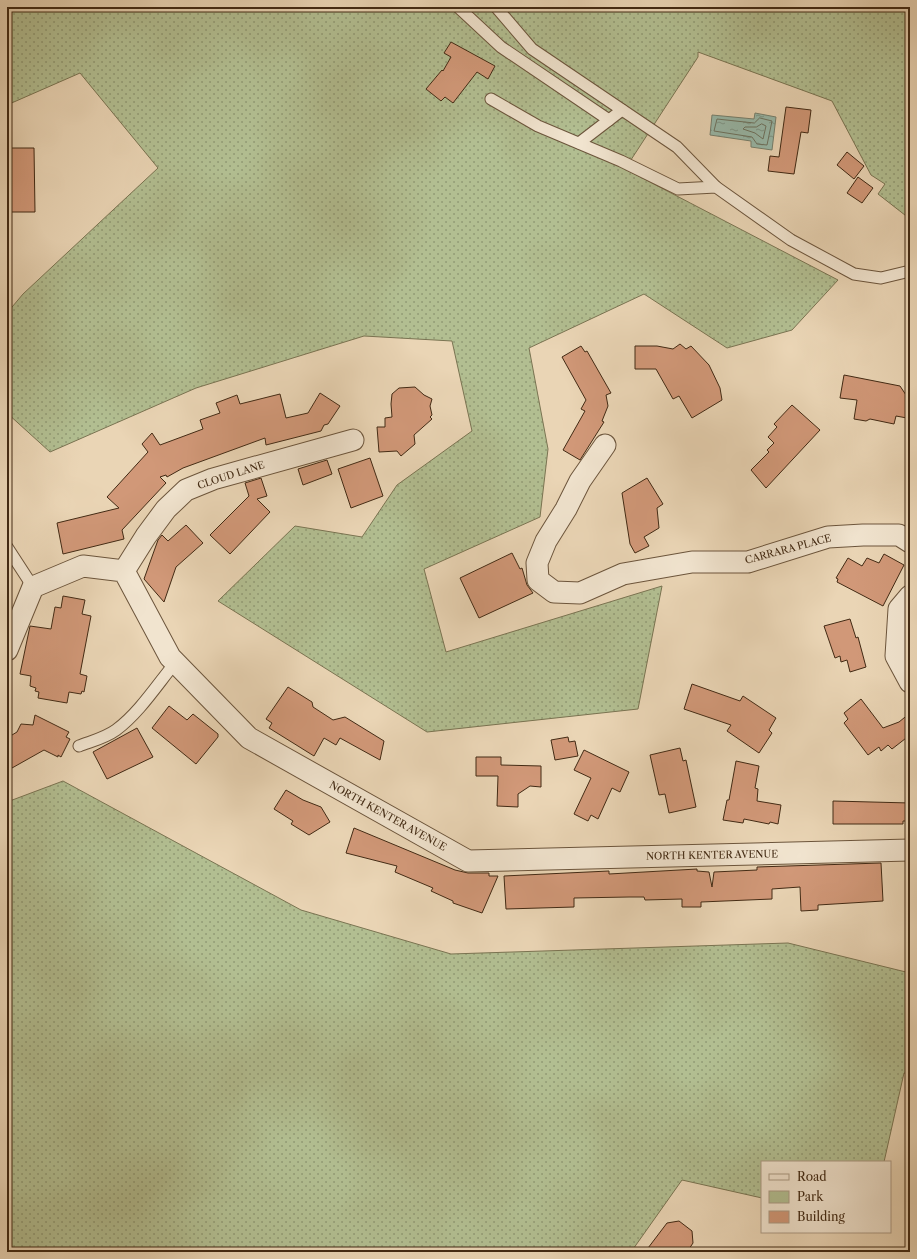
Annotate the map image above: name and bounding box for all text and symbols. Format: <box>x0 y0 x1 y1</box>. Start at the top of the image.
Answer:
street label: CLOUD LANE <box>196 458 266 492</box>
street label: CARRARA PLACE <box>743 531 833 567</box>
street label: NORTH KENTER AVENUE <box>327 778 449 854</box>
street label: NORTH KENTER AVENUE <box>646 847 778 863</box>
legend <box>761 1161 891 1233</box>
text: Road <box>797 1169 827 1184</box>
text: Park <box>797 1189 824 1204</box>
text: Building <box>797 1209 845 1224</box>

